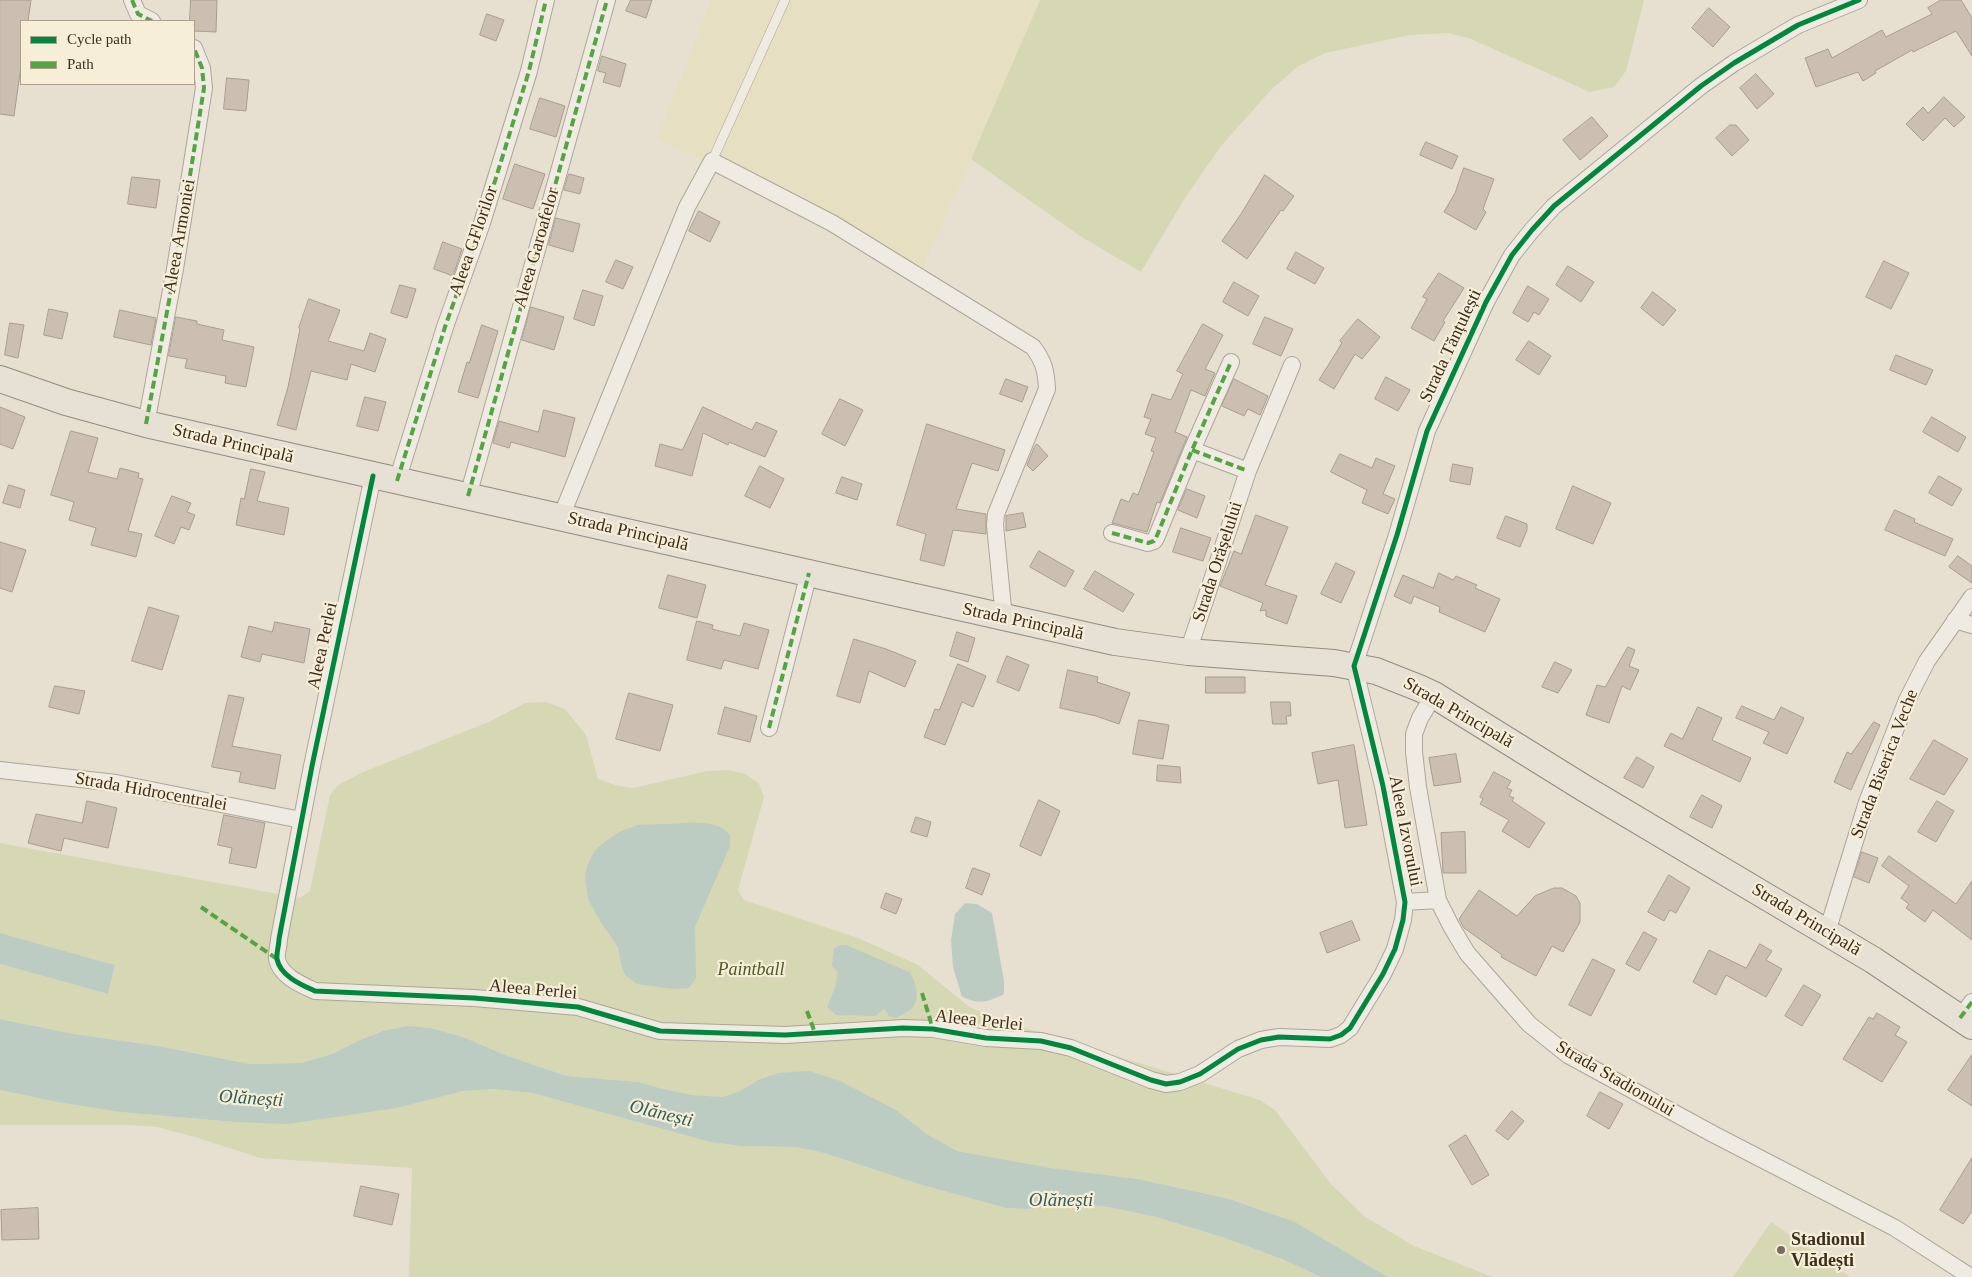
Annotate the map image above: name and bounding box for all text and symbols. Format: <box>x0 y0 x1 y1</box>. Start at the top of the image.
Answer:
legend <box>20 20 195 85</box>
text: Cycle path <box>67 31 132 47</box>
text: Path <box>67 56 94 72</box>
street label: Aleea Armoniei <box>159 177 201 295</box>
street label: Aleea GFlorilor <box>445 183 503 299</box>
street label: Aleea Garoafelor <box>509 185 565 311</box>
street label: Strada Tănțulești <box>1415 286 1487 406</box>
street label: Strada Principală <box>170 420 296 468</box>
street label: Strada Orășelului <box>1188 499 1248 625</box>
street label: Strada Principală <box>565 508 691 556</box>
street label: Strada Principală <box>960 599 1086 645</box>
street label: Aleea Perlei <box>303 600 343 692</box>
street label: Strada Principală <box>1399 673 1517 753</box>
street label: Strada Biserica Veche <box>1847 686 1923 842</box>
street label: Strada Hidrocentralei <box>73 768 229 816</box>
street label: Aleea Izvorului <box>1384 774 1426 888</box>
street label: Strada Principală <box>1748 879 1864 961</box>
park label: Paintball <box>718 959 784 981</box>
street label: Aleea Perlei <box>488 975 578 1005</box>
street label: Aleea Perlei <box>934 1006 1024 1036</box>
street label: Strada Stadionului <box>1552 1036 1678 1122</box>
water label: Olănești <box>218 1085 284 1113</box>
water label: Olănești <box>627 1095 695 1133</box>
water label: Olănești <box>1029 1190 1093 1212</box>
place label: Stadionul Vlădești <box>1791 1229 1865 1272</box>
marker: Stadionul Vlădești <box>1775 1244 1787 1256</box>

